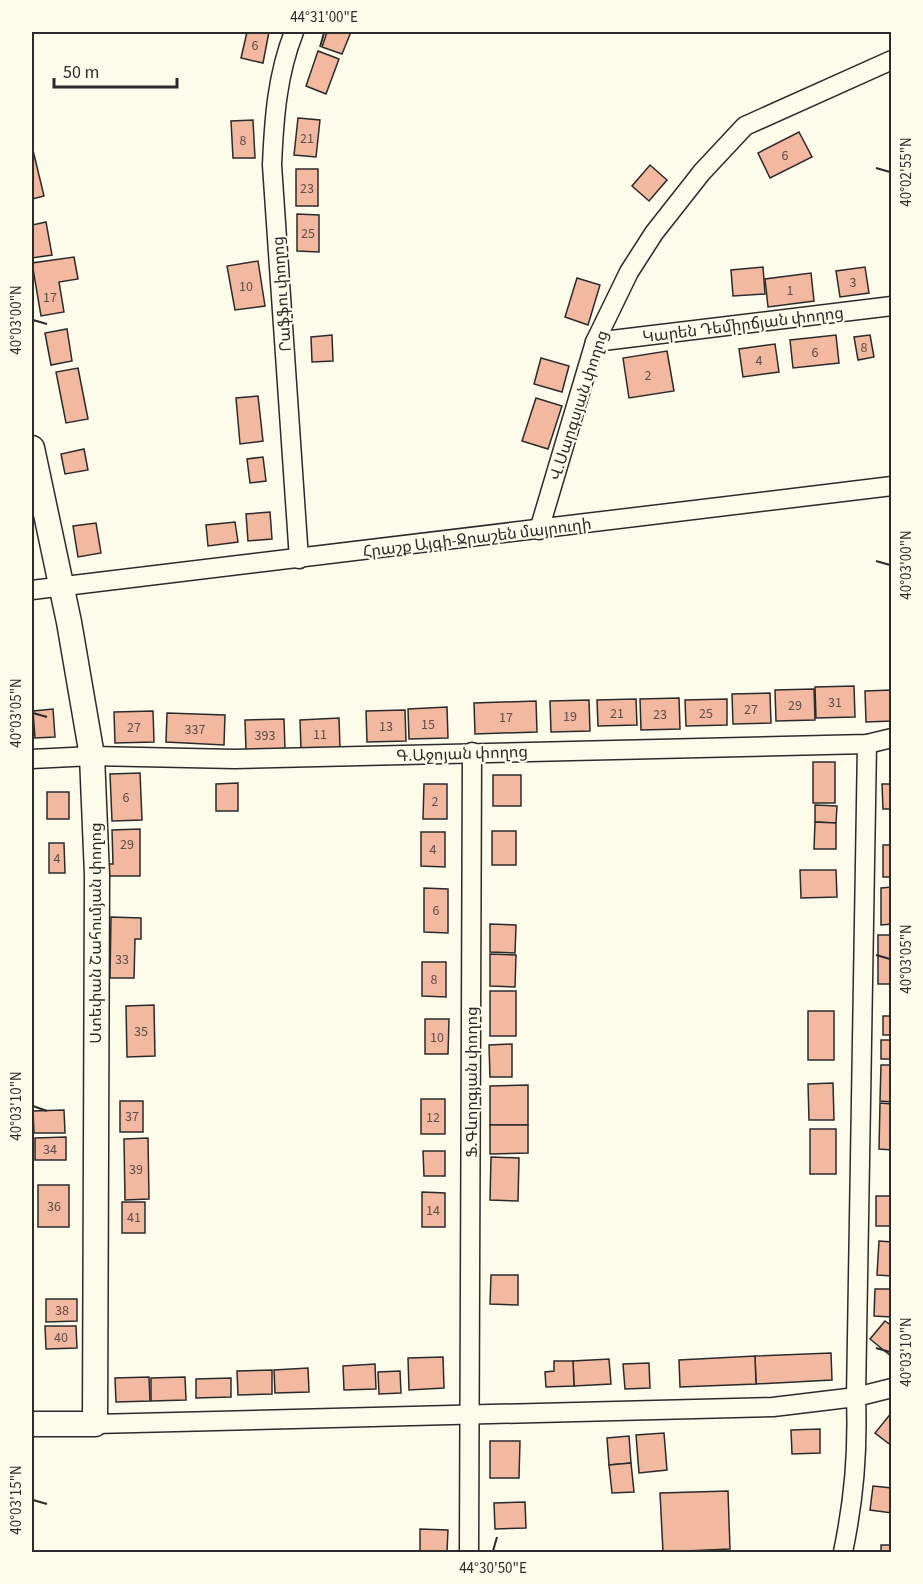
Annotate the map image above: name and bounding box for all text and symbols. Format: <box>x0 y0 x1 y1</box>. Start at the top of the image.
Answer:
text: 44°31'00"E <box>290 7 358 28</box>
house number: 6 <box>252 36 259 56</box>
scale bar <box>54 51 177 89</box>
text: 50 m <box>63 60 99 85</box>
house number: 21 <box>300 129 314 149</box>
house number: 8 <box>240 131 247 151</box>
text: 40°02'55"N <box>896 137 917 207</box>
house number: 6 <box>782 146 789 166</box>
house number: 23 <box>300 179 314 199</box>
house number: 25 <box>301 224 315 244</box>
street label: Րաֆֆու փողոց <box>267 235 297 352</box>
house number: 3 <box>850 273 857 293</box>
house number: 10 <box>239 277 253 297</box>
house number: 1 <box>787 281 794 301</box>
text: 40°03'00"N <box>6 285 27 355</box>
house number: 17 <box>43 288 57 308</box>
street label: Կարեն Դեմիրճյան փողոց <box>641 302 845 348</box>
street label: Վ.Սարգսյան փողոց <box>544 327 614 483</box>
house number: 8 <box>861 338 868 358</box>
house number: 6 <box>812 343 819 363</box>
house number: 4 <box>756 351 763 371</box>
house number: 2 <box>645 366 652 386</box>
street label: Հրաշք Այգի-Ջրաշեն մայրուղի <box>362 513 593 563</box>
text: 40°03'00"N <box>896 530 917 600</box>
text: 40°03'05"N <box>6 678 27 748</box>
house number: 31 <box>828 693 842 713</box>
house number: 29 <box>788 696 802 716</box>
house number: 27 <box>744 700 758 720</box>
house number: 21 <box>610 704 624 724</box>
house number: 25 <box>699 704 713 724</box>
house number: 23 <box>653 705 667 725</box>
house number: 19 <box>563 707 577 727</box>
house number: 17 <box>499 708 513 728</box>
house number: 15 <box>421 715 435 735</box>
house number: 13 <box>379 717 393 737</box>
house number: 27 <box>127 718 141 738</box>
house number: 337 <box>185 720 205 740</box>
house number: 11 <box>313 725 327 745</box>
house number: 393 <box>255 726 275 746</box>
street label: Գ.Աջոյան փողոց <box>396 741 528 767</box>
house number: 6 <box>123 788 130 808</box>
house number: 2 <box>432 792 439 812</box>
street label: Ստեփան Շահումյան փողոց <box>85 822 107 1044</box>
house number: 29 <box>120 835 134 855</box>
house number: 4 <box>430 840 437 860</box>
house number: 4 <box>54 849 61 869</box>
house number: 6 <box>433 901 440 921</box>
text: 40°03'05"N <box>896 924 917 994</box>
house number: 33 <box>115 950 129 970</box>
house number: 8 <box>431 970 438 990</box>
street label: Ֆ.Գևորգյան փողոց <box>461 1006 483 1158</box>
house number: 35 <box>134 1022 148 1042</box>
house number: 10 <box>430 1028 444 1048</box>
text: 40°03'10"N <box>6 1071 27 1141</box>
house number: 37 <box>125 1107 139 1127</box>
house number: 12 <box>426 1108 440 1128</box>
house number: 34 <box>43 1140 57 1160</box>
house number: 39 <box>129 1160 143 1180</box>
house number: 36 <box>47 1197 61 1217</box>
house number: 14 <box>426 1201 440 1221</box>
house number: 41 <box>127 1208 141 1228</box>
house number: 38 <box>55 1301 69 1321</box>
text: 40°03'10"N <box>896 1317 917 1387</box>
house number: 40 <box>54 1328 68 1348</box>
text: 40°03'15"N <box>6 1465 27 1535</box>
text: 44°30'50"E <box>459 1558 527 1579</box>

